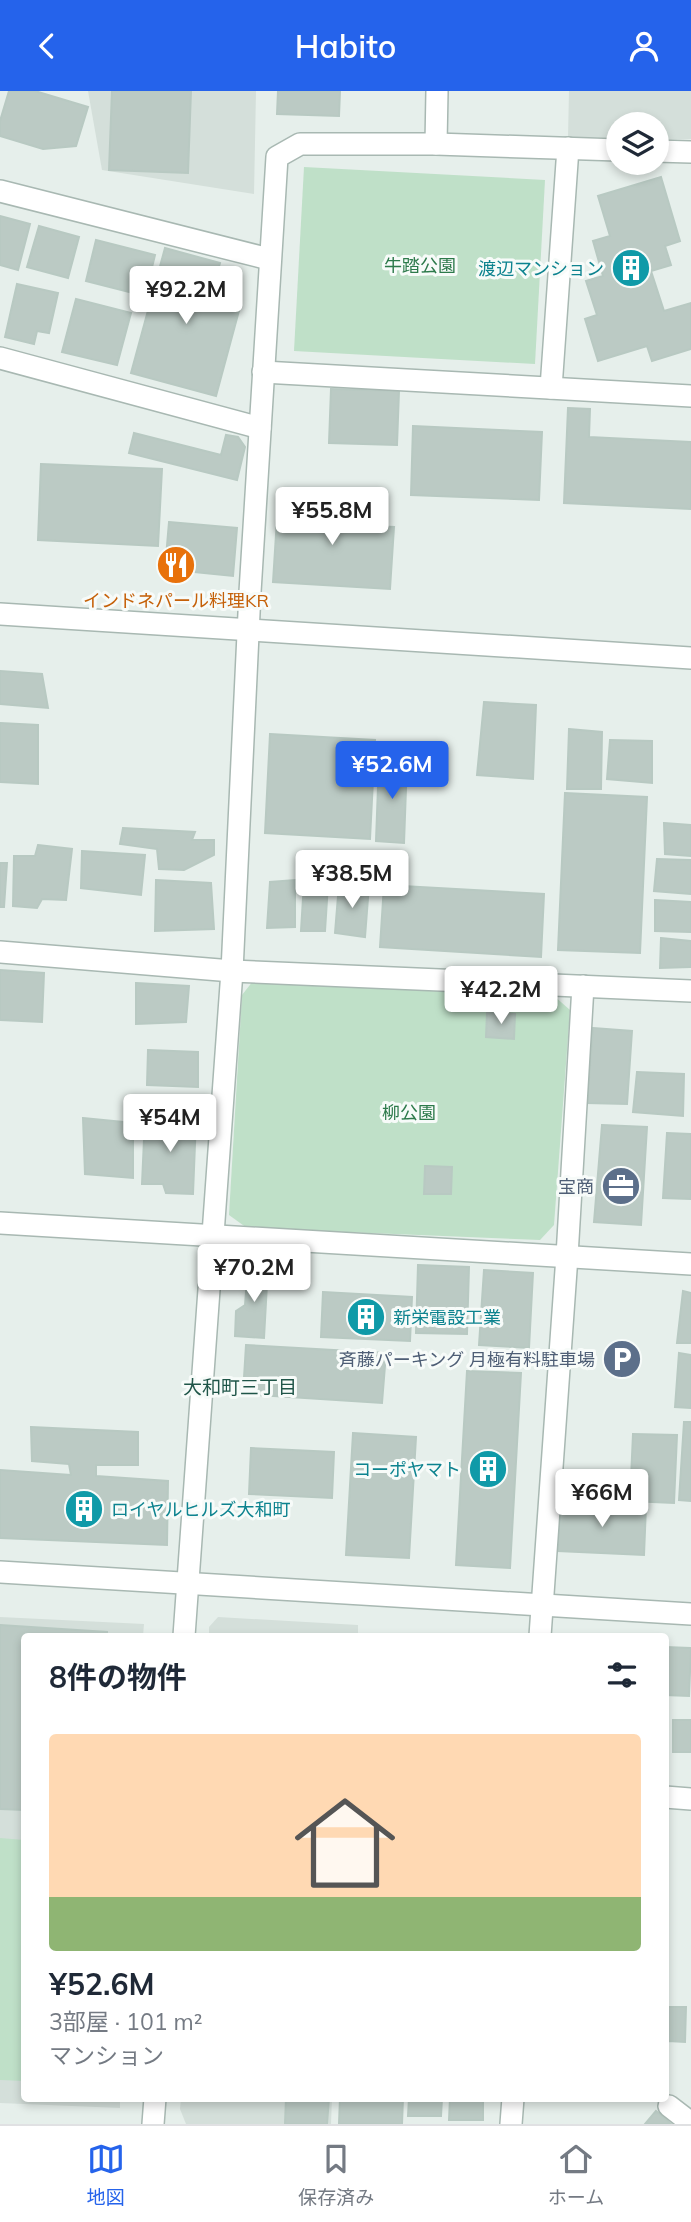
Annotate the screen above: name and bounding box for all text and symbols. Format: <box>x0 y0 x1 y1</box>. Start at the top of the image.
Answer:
text: Habito <box>295 26 396 66</box>
icon: back <box>28 27 66 65</box>
icon: person <box>625 27 663 65</box>
map controls <box>606 112 669 175</box>
button: layers <box>606 112 669 175</box>
building icon: 渡辺マンション <box>610 247 652 289</box>
park label: 牛踏公園 <box>384 254 456 277</box>
place label: 渡辺マンション <box>478 257 604 280</box>
pin: ¥92.2M <box>129 267 243 326</box>
text: ¥92.2M <box>146 274 226 303</box>
pin: ¥55.8M <box>275 487 389 547</box>
text: ¥55.8M <box>292 495 372 524</box>
restaurant icon: インドネパール料理KR <box>155 544 197 586</box>
place label: インドネパール料理KR <box>83 589 269 612</box>
pin: ¥52.6M <box>335 741 449 801</box>
text: ¥52.6M <box>352 749 432 778</box>
pin: ¥38.5M <box>295 851 409 910</box>
text: ¥38.5M <box>312 858 392 887</box>
pin: ¥42.2M <box>444 967 558 1026</box>
text: ¥42.2M <box>461 974 541 1003</box>
pin: ¥54M <box>129 1095 211 1154</box>
park label: 柳公園 <box>382 1101 436 1124</box>
text: ¥54M <box>139 1102 201 1131</box>
office icon: 宝商 <box>600 1165 642 1207</box>
place label: 宝商 <box>558 1175 594 1198</box>
pin: ¥70.2M <box>197 1245 311 1304</box>
text: ¥70.2M <box>214 1252 294 1281</box>
building icon: 新栄電設工業 <box>345 1296 387 1338</box>
place label: 新栄電設工業 <box>393 1306 501 1329</box>
parking icon: 斉藤パーキング 月極有料駐車場 <box>601 1338 643 1380</box>
place label: 斉藤パーキング 月極有料駐車場 <box>339 1348 595 1371</box>
district label: 大和町三丁目 <box>183 1375 297 1399</box>
building icon: コーポヤマト <box>467 1448 509 1490</box>
place label: コーポヤマト <box>353 1458 461 1481</box>
pin: ¥66M <box>561 1469 643 1529</box>
text: ¥66M <box>571 1477 633 1506</box>
building icon: ロイヤルヒルズ大和町 <box>63 1488 105 1530</box>
place label: ロイヤルヒルズ大和町 <box>111 1498 290 1521</box>
icon: filters <box>603 1656 641 1694</box>
text: 8件の物件 <box>49 1658 187 1696</box>
icon: home <box>282 1780 408 1906</box>
text: ¥52.6M <box>49 1965 155 2003</box>
text: 3部屋 · 101 m² <box>49 2007 202 2036</box>
text: マンション <box>49 2041 164 2070</box>
tab: 地図 <box>87 2140 125 2209</box>
tab: 保存済み <box>298 2140 374 2209</box>
tab: ホーム <box>548 2140 604 2209</box>

